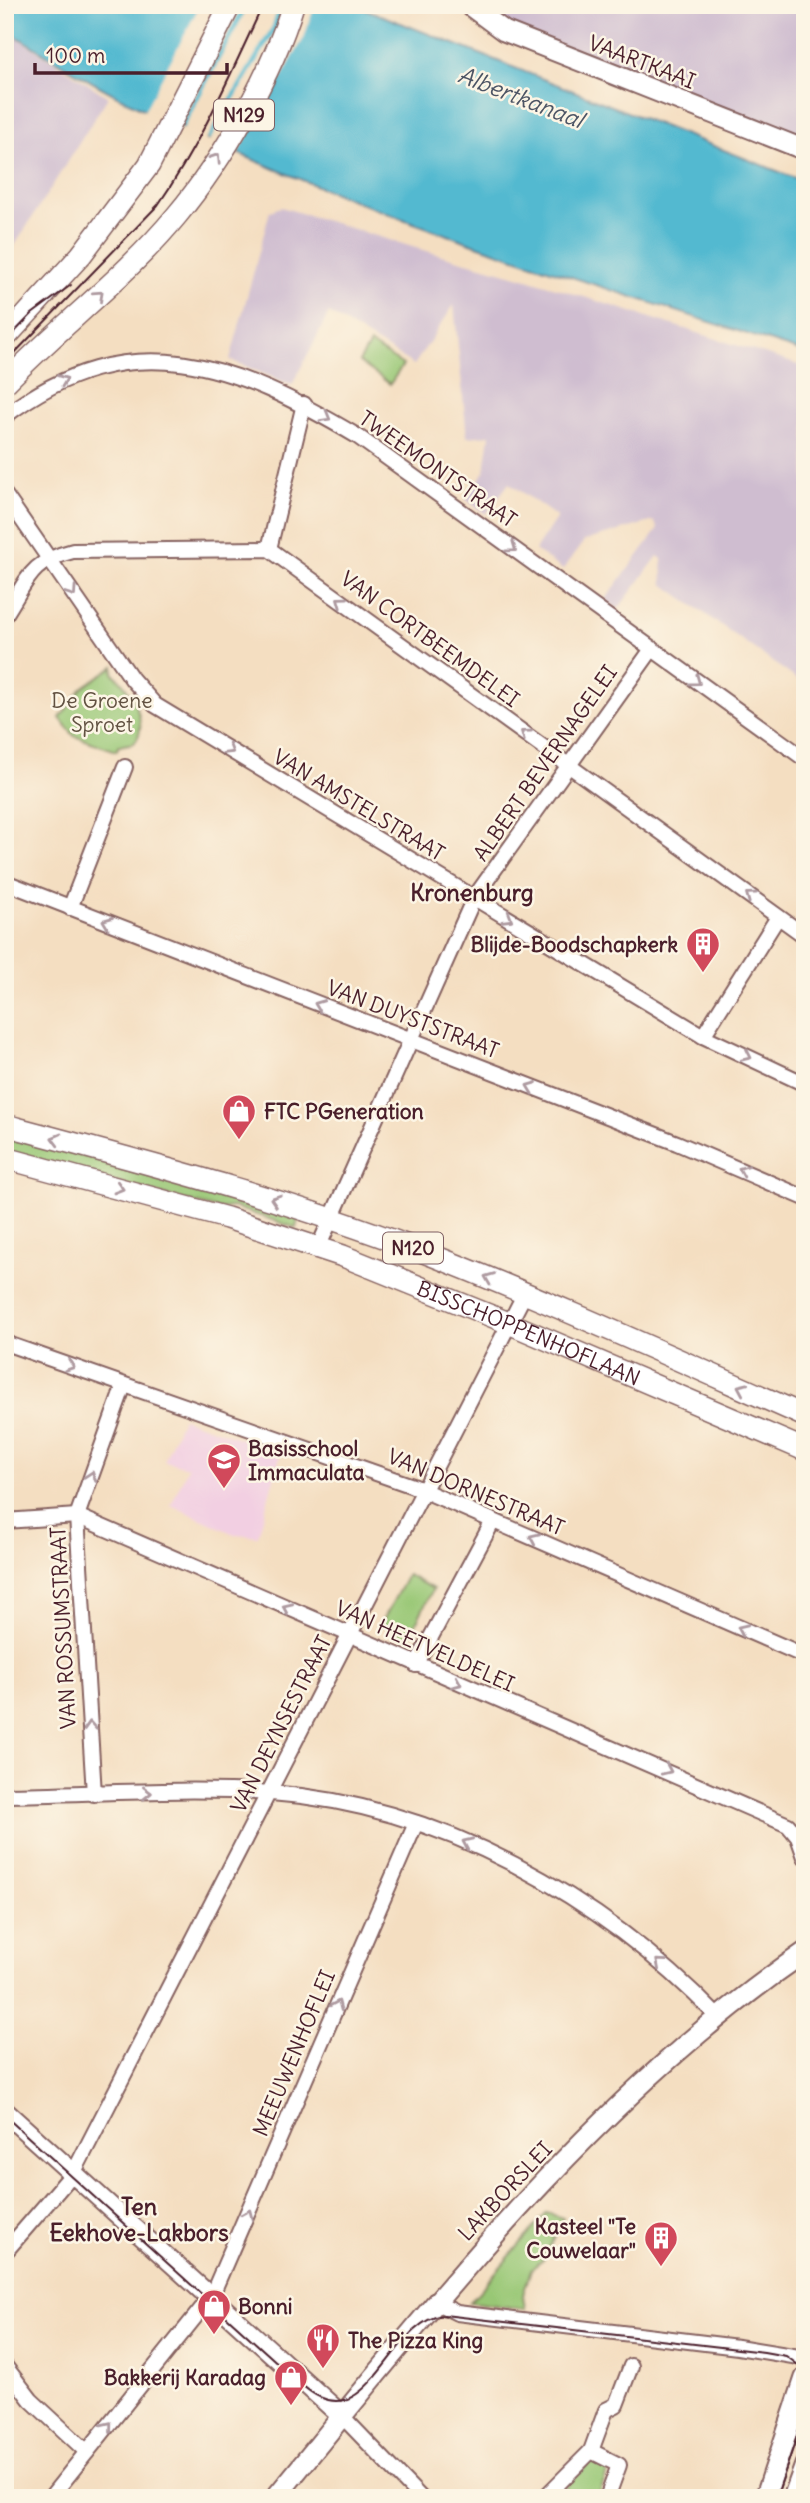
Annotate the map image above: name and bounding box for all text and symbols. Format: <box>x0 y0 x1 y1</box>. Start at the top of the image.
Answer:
street label: VAARTKAAI <box>585 29 699 95</box>
scale bar <box>35 32 228 76</box>
text: 100 m <box>46 42 105 69</box>
water label: Albertkanaal <box>454 60 590 135</box>
road number: N129 <box>214 99 274 130</box>
one-way arrow <box>207 153 220 166</box>
one-way arrow <box>91 291 104 303</box>
one-way arrow <box>56 374 68 388</box>
street label: TWEEMONTSTRAAT <box>354 404 522 534</box>
one-way arrow <box>318 409 331 422</box>
one-way arrow <box>504 539 517 552</box>
street label: VAN CORTBEEMDELEI <box>335 565 525 713</box>
one-way arrow <box>64 584 77 597</box>
one-way arrow <box>336 597 349 609</box>
street label: ALBERT BEVERNAGELEI <box>467 660 623 866</box>
one-way arrow <box>688 673 701 685</box>
park label: De Groene Sproet <box>51 687 153 738</box>
one-way arrow <box>520 730 533 742</box>
one-way arrow <box>221 742 234 755</box>
street label: VAN AMSTELSTRAAT <box>268 743 450 867</box>
district label: Kronenburg <box>410 878 534 907</box>
one-way arrow <box>745 892 758 904</box>
one-way arrow <box>500 910 513 923</box>
one-way arrow <box>101 916 113 930</box>
building icon: Blijde-Boodschapkerk <box>684 925 722 974</box>
place label: Blijde-Boodschapkerk <box>470 931 678 958</box>
street label: VAN DUYSTSTRAAT <box>323 974 503 1064</box>
one-way arrow <box>313 999 325 1013</box>
one-way arrow <box>740 1048 752 1062</box>
one-way arrow <box>525 1081 537 1095</box>
shop icon: FTC PGeneration <box>220 1092 258 1141</box>
place label: FTC PGeneration <box>264 1098 424 1125</box>
one-way arrow <box>50 1133 62 1147</box>
one-way arrow <box>737 1164 749 1178</box>
one-way arrow <box>112 1179 124 1194</box>
one-way arrow <box>269 1194 281 1209</box>
road number: N120 <box>383 1232 443 1264</box>
one-way arrow <box>483 1273 495 1287</box>
street label: BISSCHOPPENHOFLAAN <box>413 1274 644 1391</box>
one-way arrow <box>63 1358 75 1372</box>
one-way arrow <box>737 1383 749 1397</box>
place label: Basisschool Immaculata <box>248 1435 364 1486</box>
school or university icon: Basisschool Immaculata <box>205 1441 243 1490</box>
street label: VAN DORNESTRAAT <box>383 1443 569 1541</box>
one-way arrow <box>83 1471 97 1483</box>
street label: VAN ROSSUMSTRAAT <box>44 1526 82 1730</box>
one-way arrow <box>528 1532 541 1546</box>
street label: VAN HEETVELDELEI <box>331 1594 519 1698</box>
one-way arrow <box>282 1603 294 1617</box>
one-way arrow <box>737 1623 749 1637</box>
street label: VAN DEYNSESTRAAT <box>225 1631 337 1817</box>
one-way arrow <box>450 1675 462 1689</box>
one-way arrow <box>82 1720 97 1731</box>
one-way arrow <box>660 1762 672 1776</box>
one-way arrow <box>142 1785 153 1801</box>
one-way arrow <box>462 1837 475 1851</box>
one-way arrow <box>655 1959 668 1971</box>
street label: MEEUWENHOFLEI <box>247 1966 341 2140</box>
one-way arrow <box>329 2000 343 2012</box>
street label: LAKBORSLEI <box>452 2136 558 2246</box>
district label: Ten Eekhove-Lakbors <box>49 2192 229 2247</box>
one-way arrow <box>239 2209 253 2221</box>
place label: Kasteel "Te Couwelaar" <box>526 2213 636 2264</box>
building icon: Kasteel "Te Couwelaar" <box>642 2219 680 2268</box>
shop icon: Bonni <box>195 2287 233 2336</box>
place label: Bonni <box>238 2293 293 2320</box>
restaurant icon: The Pizza King <box>304 2321 342 2370</box>
place label: The Pizza King <box>348 2327 483 2354</box>
shop icon: Bakkerij Karadag <box>272 2358 310 2407</box>
place label: Bakkerij Karadag <box>104 2364 266 2391</box>
one-way arrow <box>100 2421 113 2433</box>

